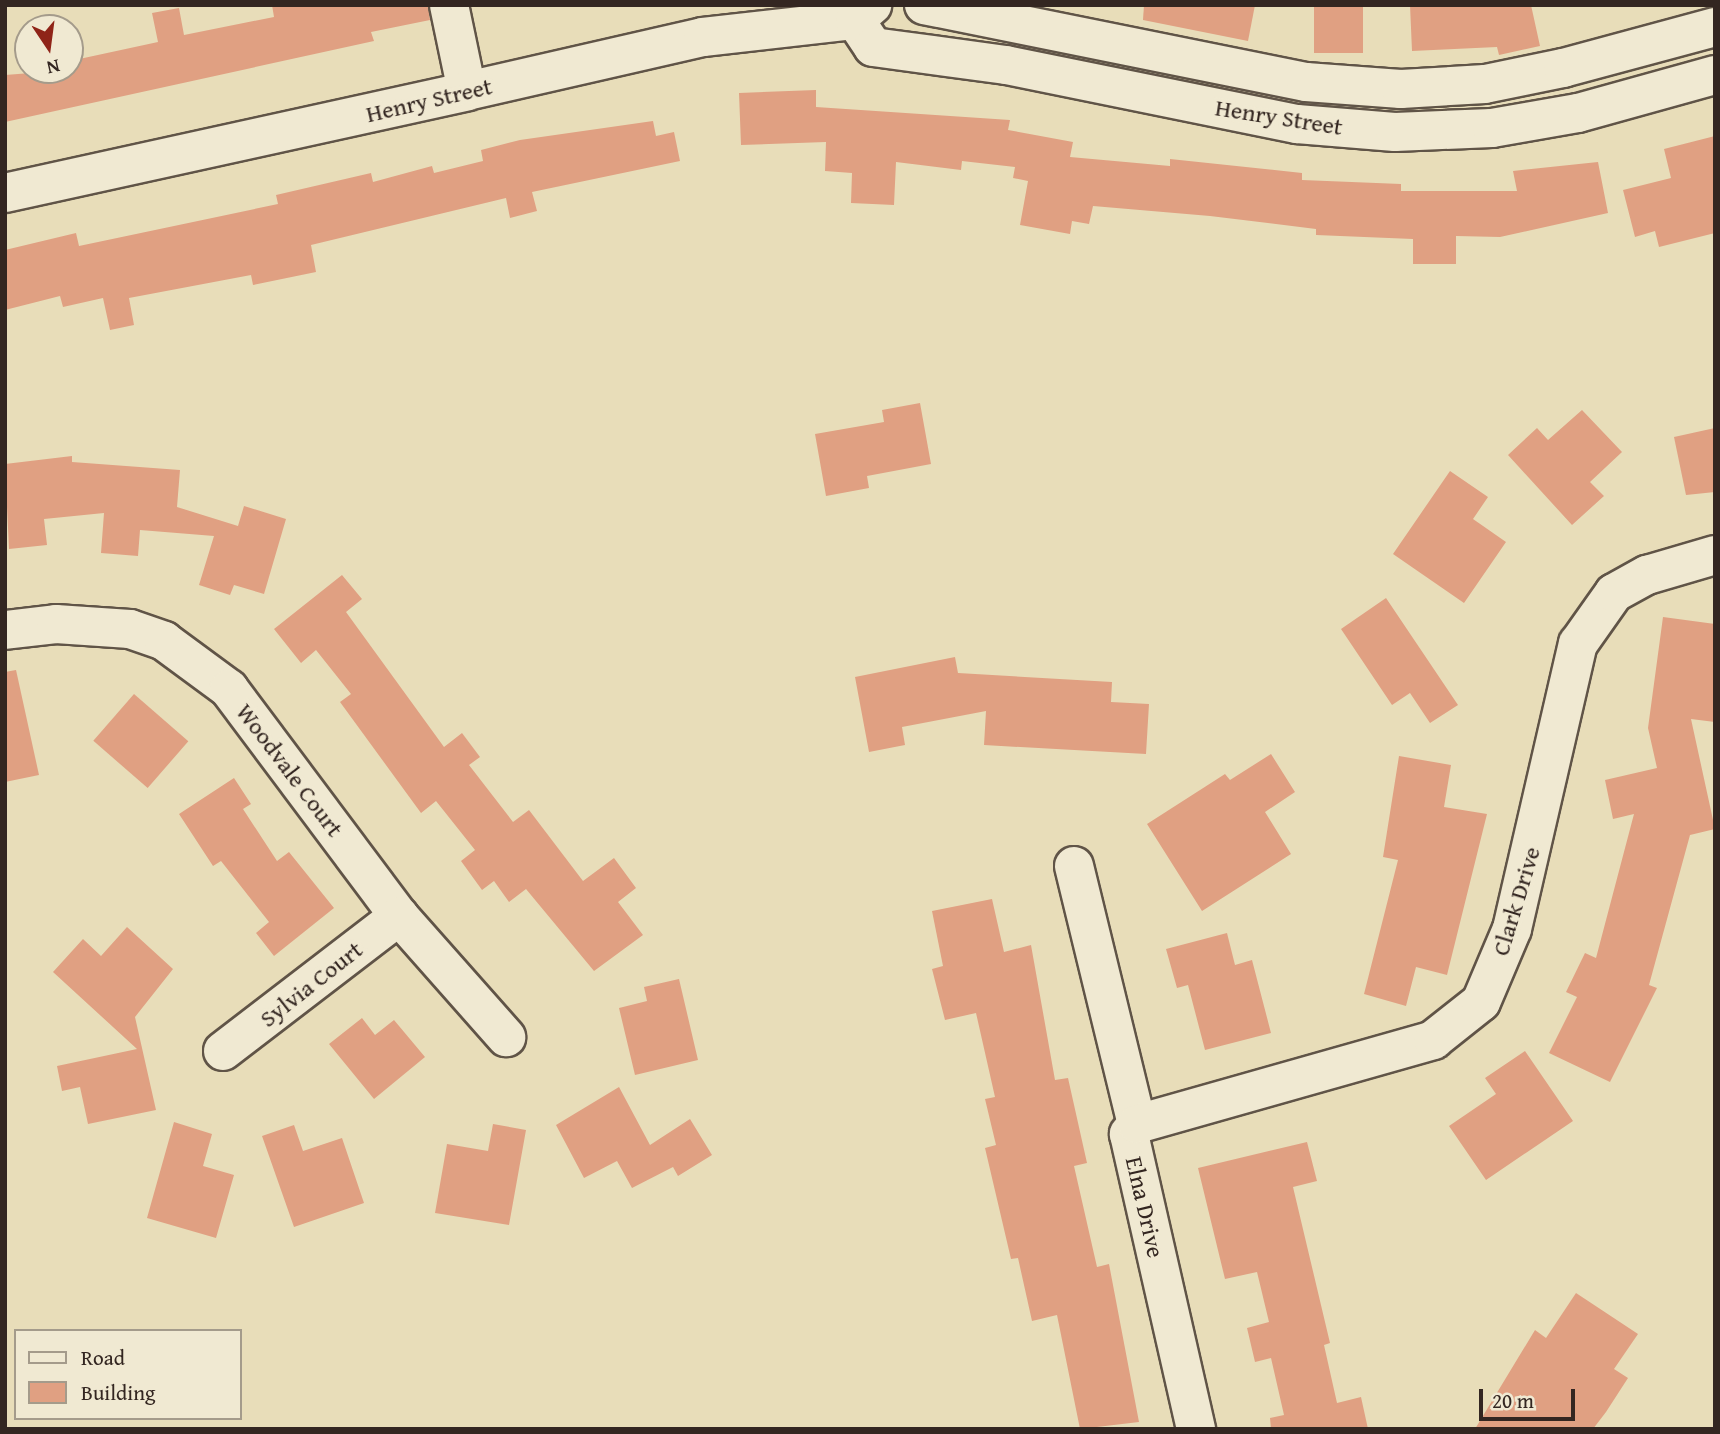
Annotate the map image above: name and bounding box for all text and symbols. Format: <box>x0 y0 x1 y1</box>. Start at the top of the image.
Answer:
north arrow <box>14 14 84 84</box>
text: N <box>44 52 63 83</box>
street label: Henry Street <box>363 72 495 128</box>
street label: Henry Street <box>1213 93 1345 141</box>
street label: Woodvale Court <box>231 698 349 842</box>
street label: Clark Drive <box>1486 843 1546 959</box>
street label: Sylvia Court <box>254 935 368 1033</box>
street label: Elna Drive <box>1119 1154 1171 1260</box>
legend <box>14 1329 242 1420</box>
text: Road <box>81 1342 125 1373</box>
scale bar <box>1482 1374 1578 1418</box>
text: Building <box>81 1377 155 1408</box>
text: 20 m <box>1492 1385 1534 1416</box>

